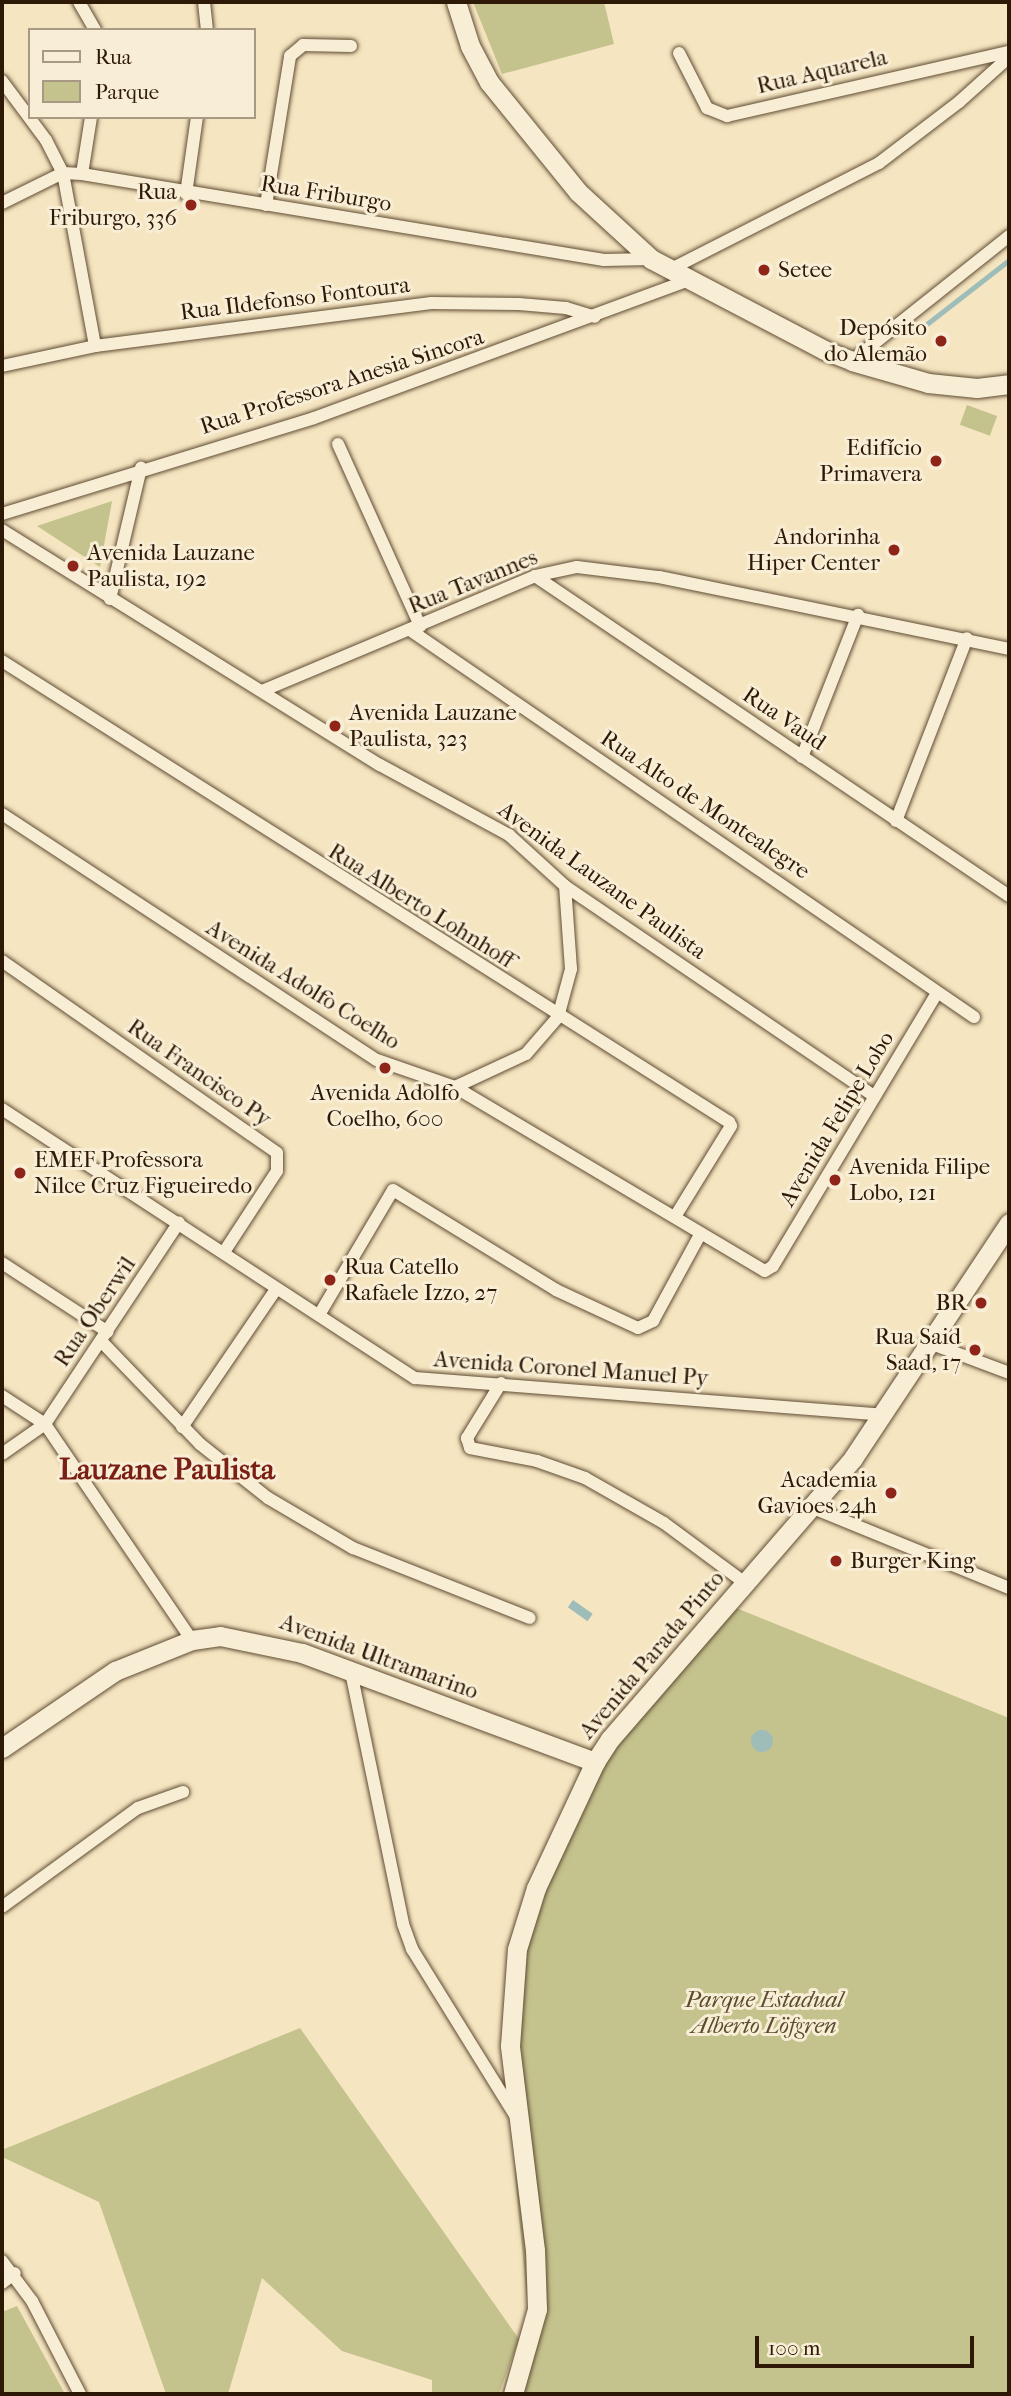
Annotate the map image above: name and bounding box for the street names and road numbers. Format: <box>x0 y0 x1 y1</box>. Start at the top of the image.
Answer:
street label: Rua Aquarela <box>754 44 890 100</box>
street label: Rua Friburgo <box>259 170 393 218</box>
street label: Rua Ildefonso Fontoura <box>179 271 411 327</box>
street label: Rua Professora Anesia Sincora <box>197 323 487 441</box>
street label: Rua Tavannes <box>404 544 542 620</box>
street label: Rua Vaud <box>737 681 831 757</box>
street label: Rua Alto de Montealegre <box>595 725 815 885</box>
street label: Avenida Lauzane Paulista <box>493 796 711 966</box>
street label: Rua Alberto Lohnhoff <box>323 838 519 974</box>
street label: Avenida Adolfo Coelho <box>201 914 405 1056</box>
street label: Rua Francisco Py <box>122 1013 276 1133</box>
street label: Avenida Felipe Lobo <box>774 1026 900 1212</box>
street label: Rua Oberwil <box>48 1252 142 1372</box>
street label: Avenida Coronel Manuel Py <box>433 1346 709 1392</box>
street label: Avenida Parada Pinto <box>573 1565 731 1745</box>
street label: Avenida Ultramarino <box>276 1608 482 1706</box>

